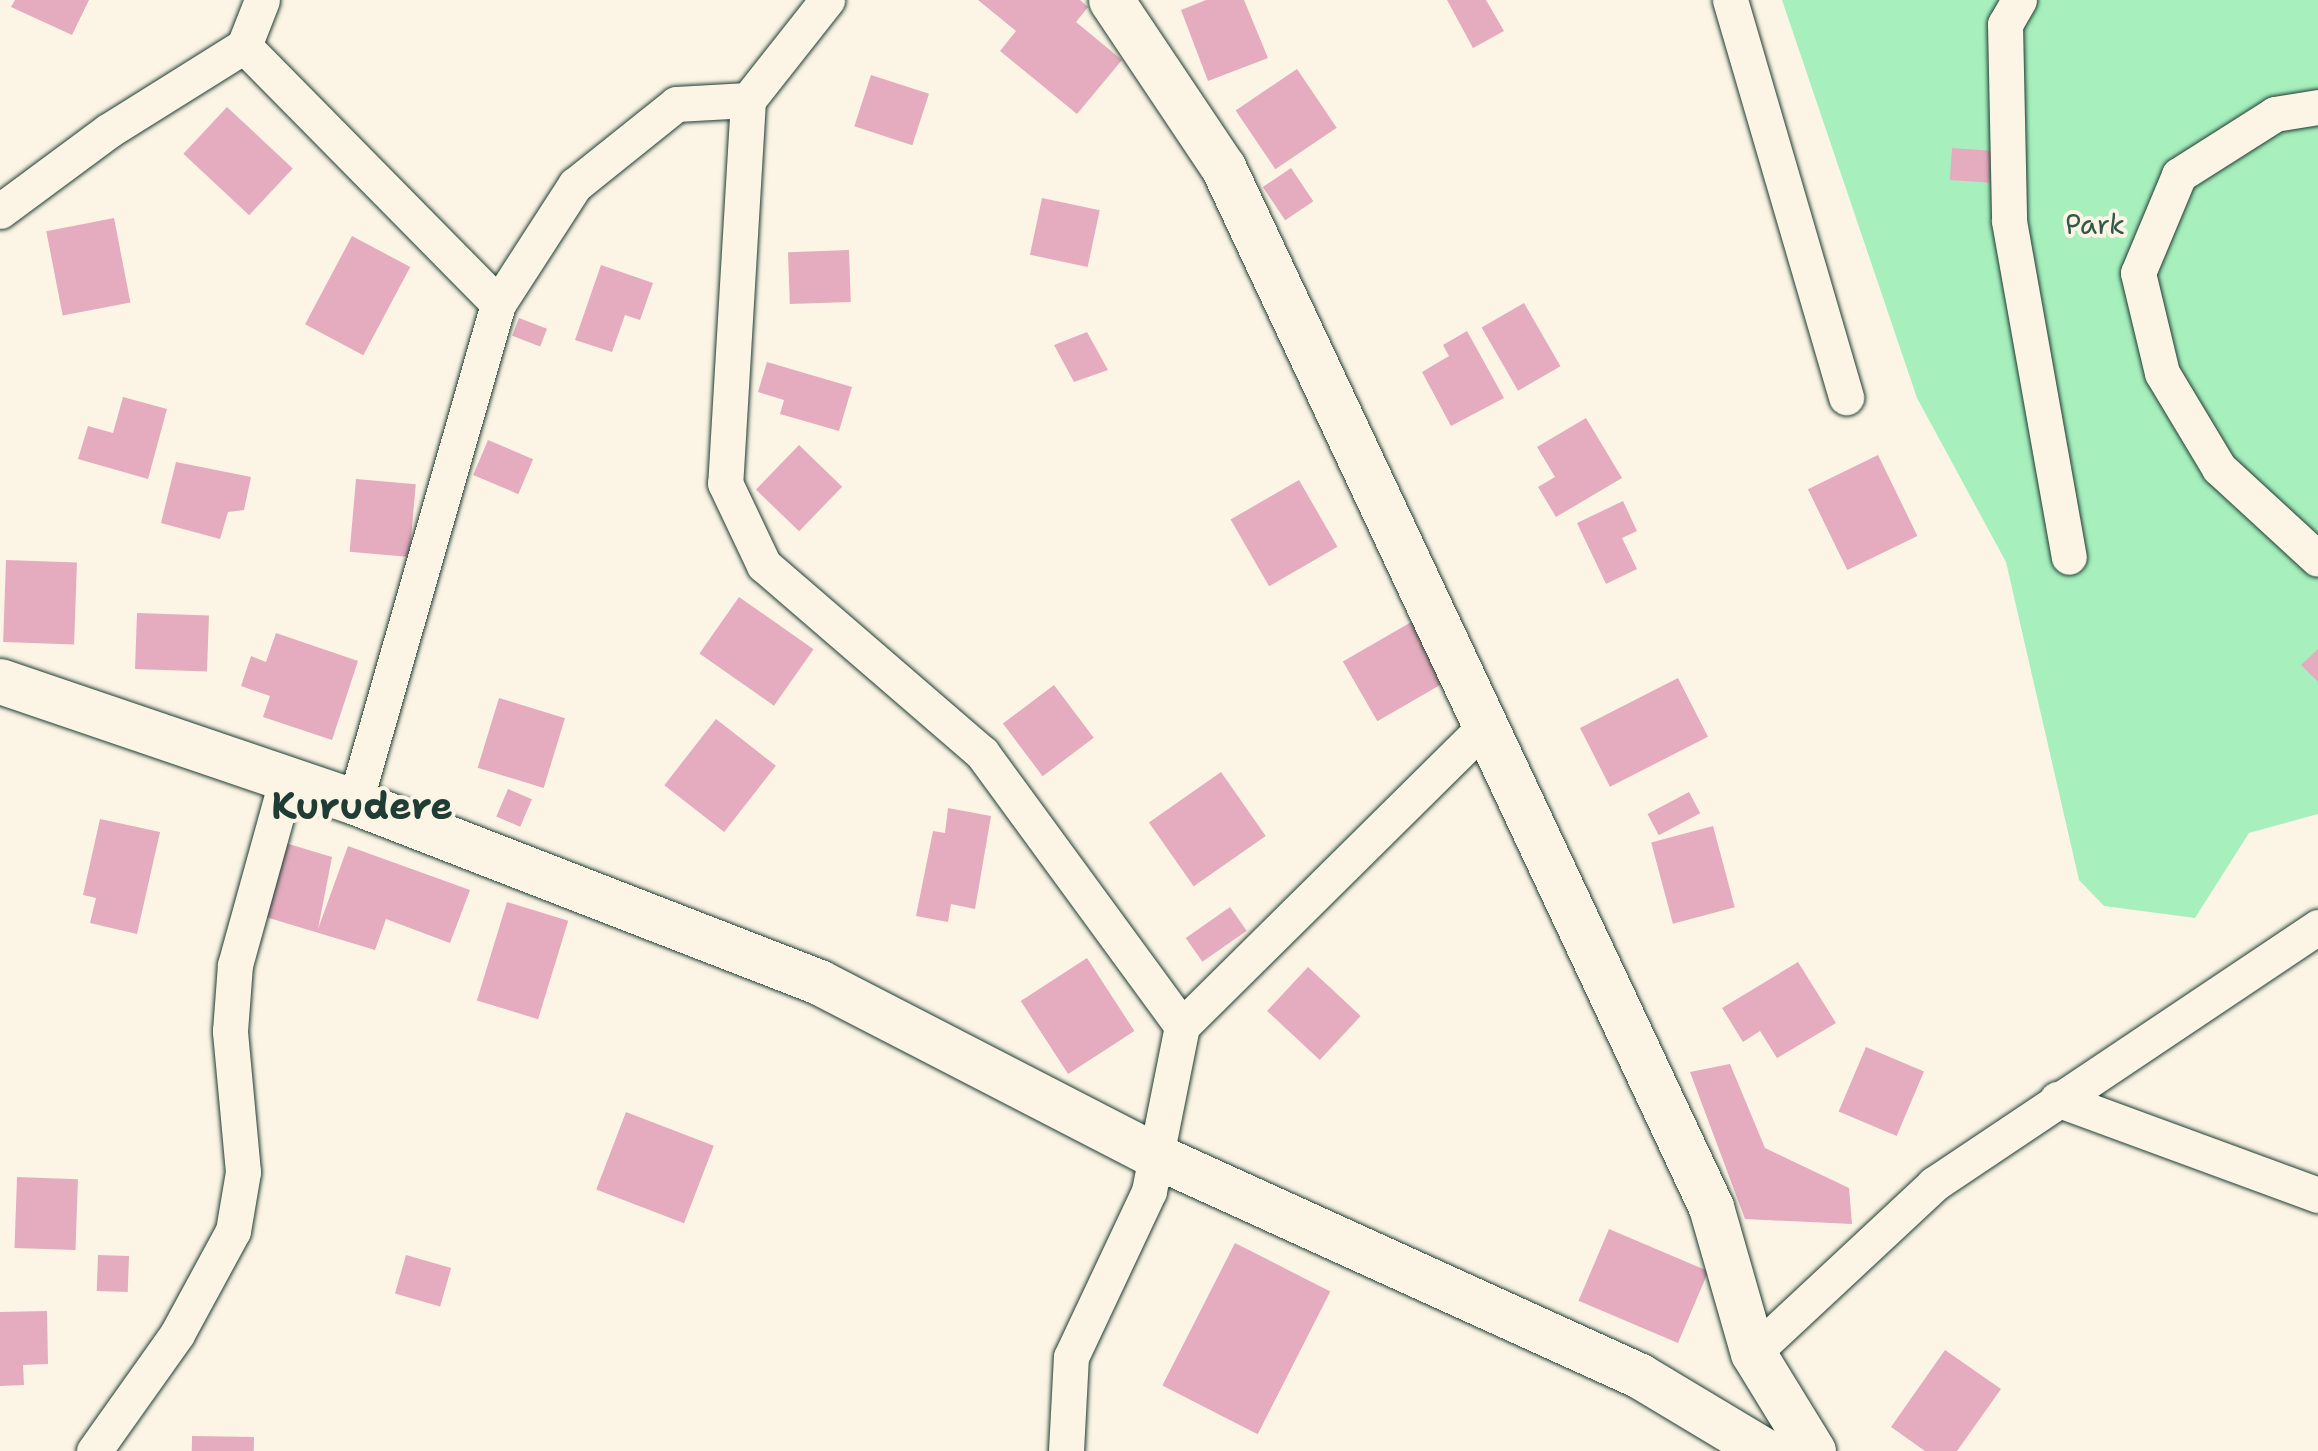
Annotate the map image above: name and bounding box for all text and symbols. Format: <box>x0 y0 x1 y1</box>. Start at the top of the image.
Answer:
park label: Park <box>2065 207 2125 241</box>
district label: Kurudere <box>271 783 453 829</box>

